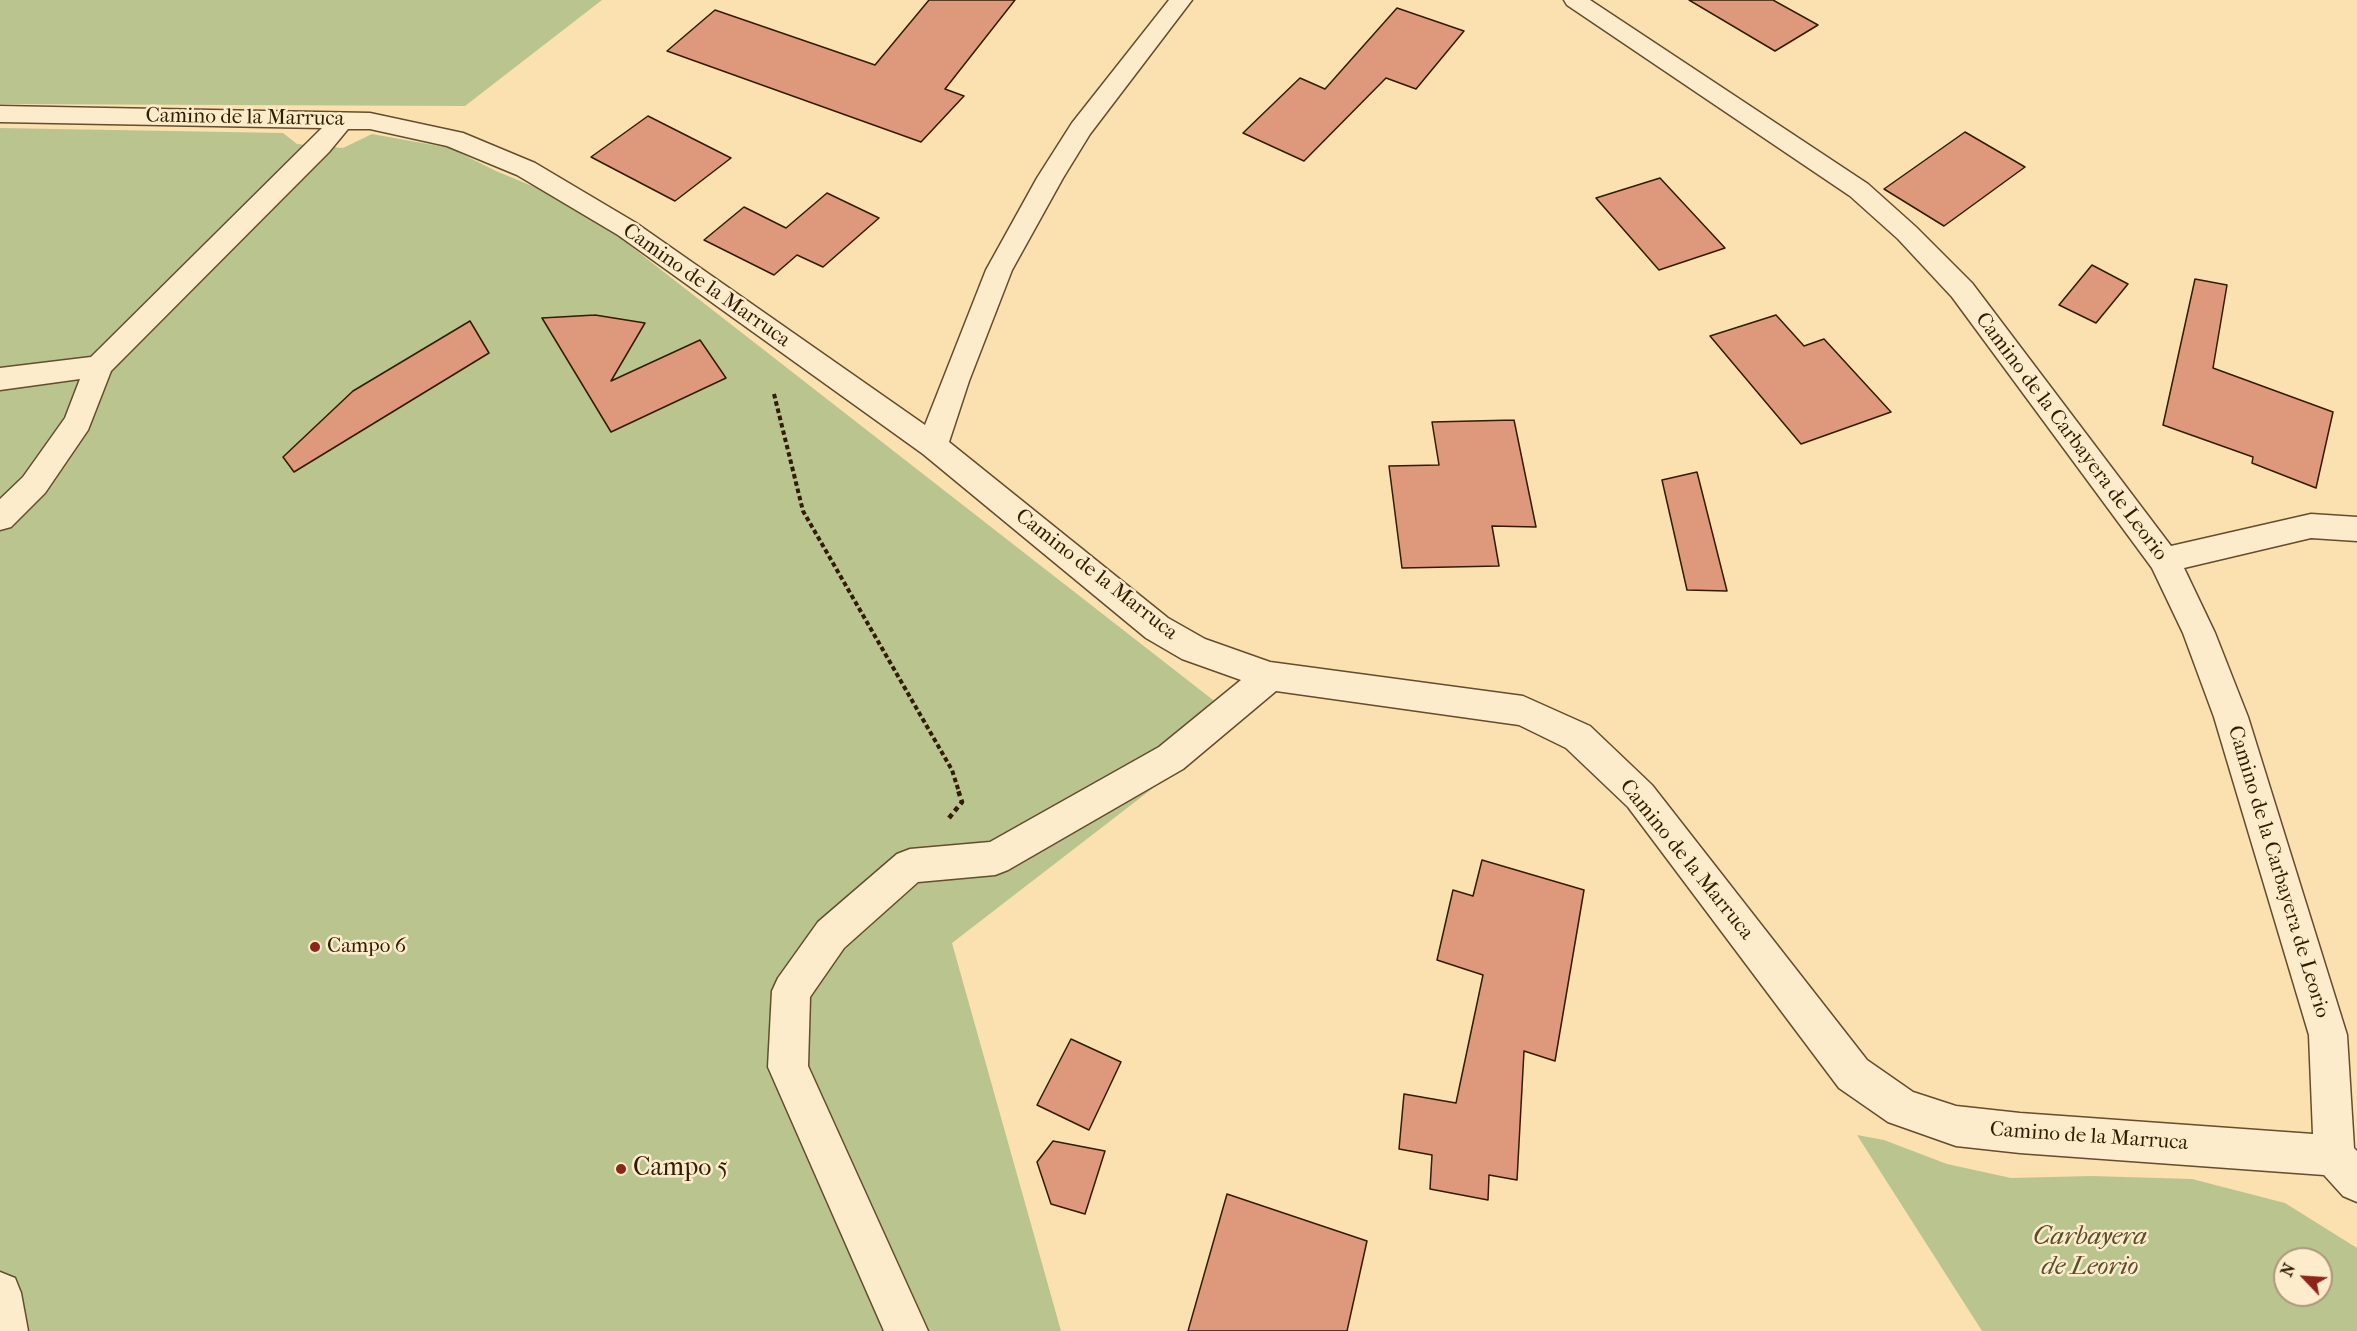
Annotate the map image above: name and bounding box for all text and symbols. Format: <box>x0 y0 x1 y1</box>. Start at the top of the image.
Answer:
street label: Camino de la Marruca <box>145 104 345 132</box>
street label: Camino de la Marruca <box>617 219 795 353</box>
street label: Camino de la Carbayera de Leorio <box>1969 308 2173 566</box>
street label: Camino de la Marruca <box>1010 504 1182 646</box>
street label: Camino de la Carbayera de Leorio <box>2221 723 2335 1021</box>
street label: Camino de la Marruca <box>1614 775 1758 945</box>
place label: Campo 6 <box>327 934 406 960</box>
marker: Campo 6 <box>308 940 322 954</box>
street label: Camino de la Marruca <box>1989 1117 2189 1157</box>
place label: Campo 5 <box>633 1153 728 1185</box>
marker: Campo 5 <box>614 1162 628 1176</box>
park label: Carbayera de Leorio <box>2033 1222 2147 1284</box>
north arrow <box>2273 1247 2333 1307</box>
text: N <box>2277 1261 2299 1280</box>

